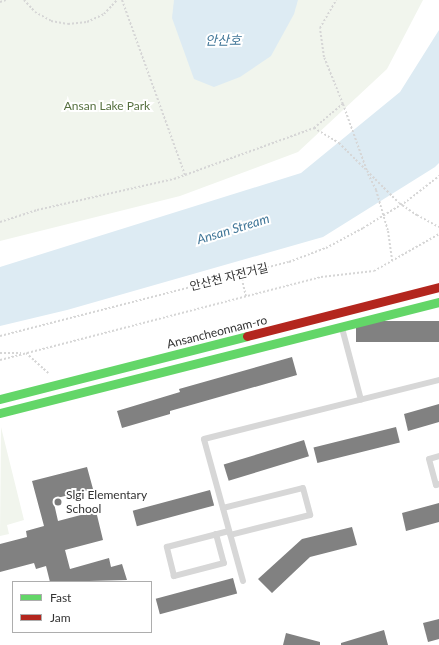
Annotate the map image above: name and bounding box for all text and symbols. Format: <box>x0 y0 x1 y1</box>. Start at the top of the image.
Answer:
water label: 안산호 <box>205 32 241 48</box>
park label: Ansan Lake Park <box>64 99 150 113</box>
water label: Ansan Stream <box>195 211 271 247</box>
street label: 안산천 자전거길 <box>188 260 270 294</box>
street label: Ansancheonnam-ro <box>165 313 269 351</box>
place label: Slgi Elementary School <box>66 488 147 516</box>
marker: Slgi Elementary School <box>53 497 63 507</box>
legend <box>12 581 152 633</box>
text: Fast <box>50 590 71 605</box>
text: Jam <box>50 610 71 625</box>

